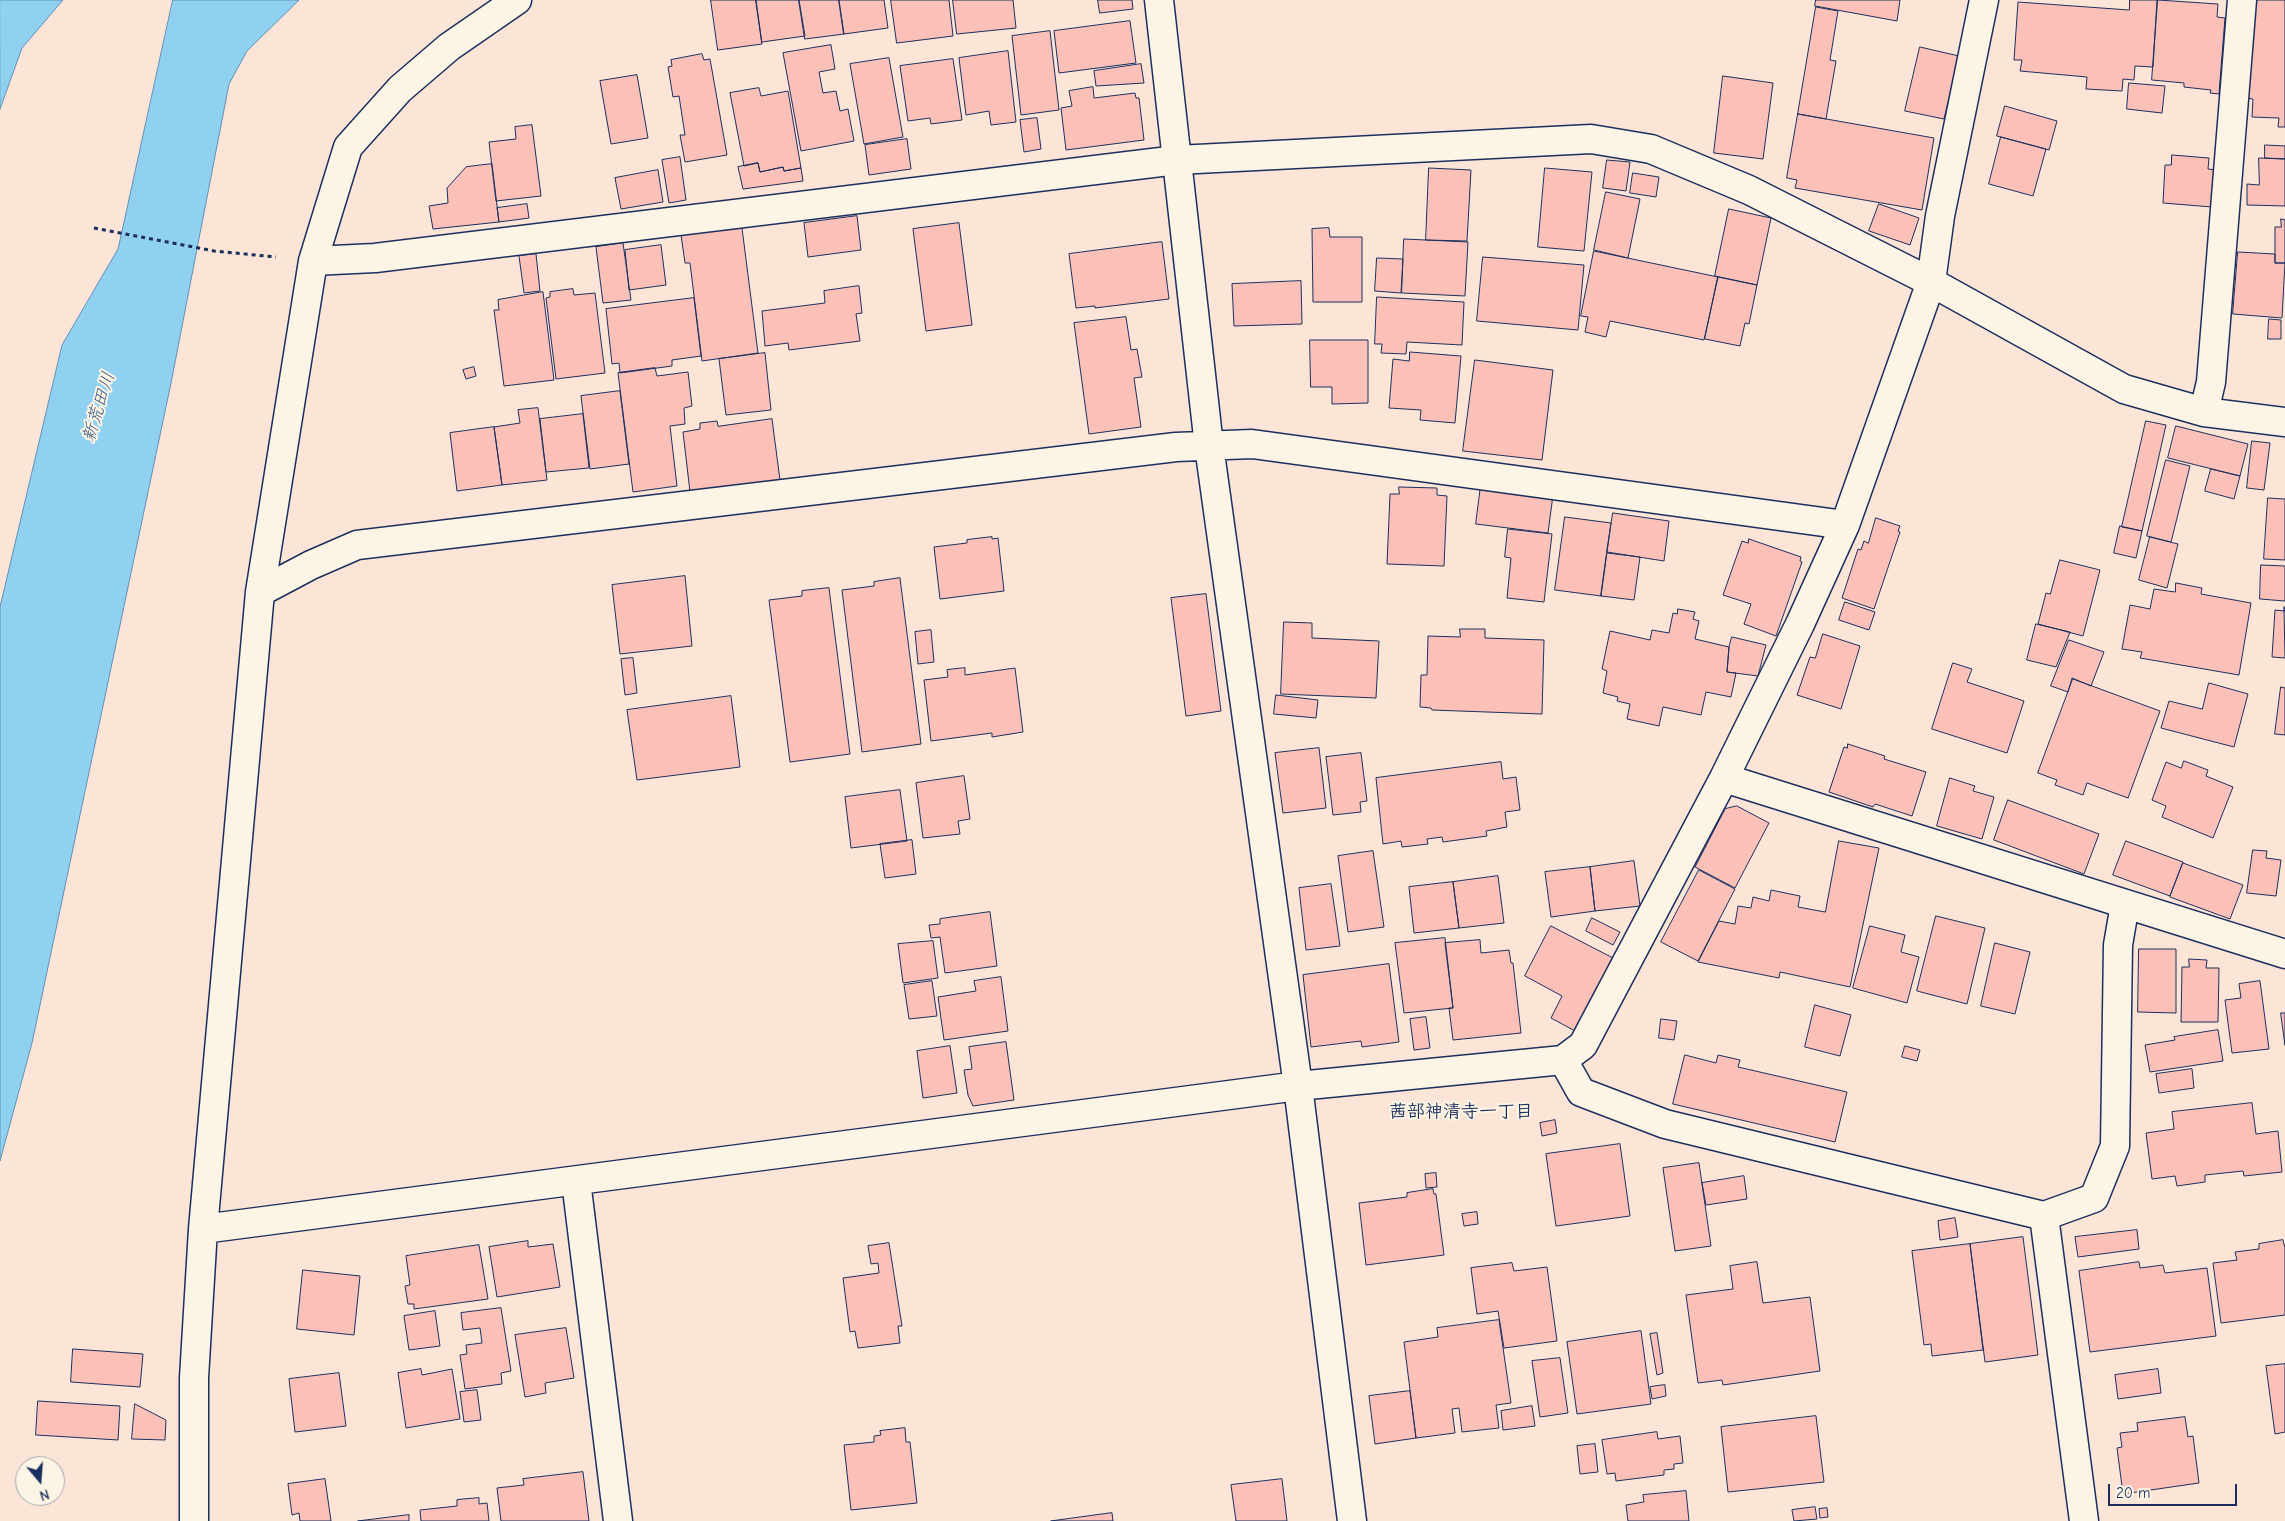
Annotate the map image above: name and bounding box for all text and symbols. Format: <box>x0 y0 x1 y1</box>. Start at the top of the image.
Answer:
water label: 新荒田川 <box>78 369 120 445</box>
district label: 茜部神清寺一丁目 <box>1389 1101 1533 1123</box>
north arrow <box>15 1456 65 1506</box>
scale bar <box>2110 1474 2239 1506</box>
text: 20 m <box>2116 1484 2150 1502</box>
text: N <box>38 1485 51 1504</box>

